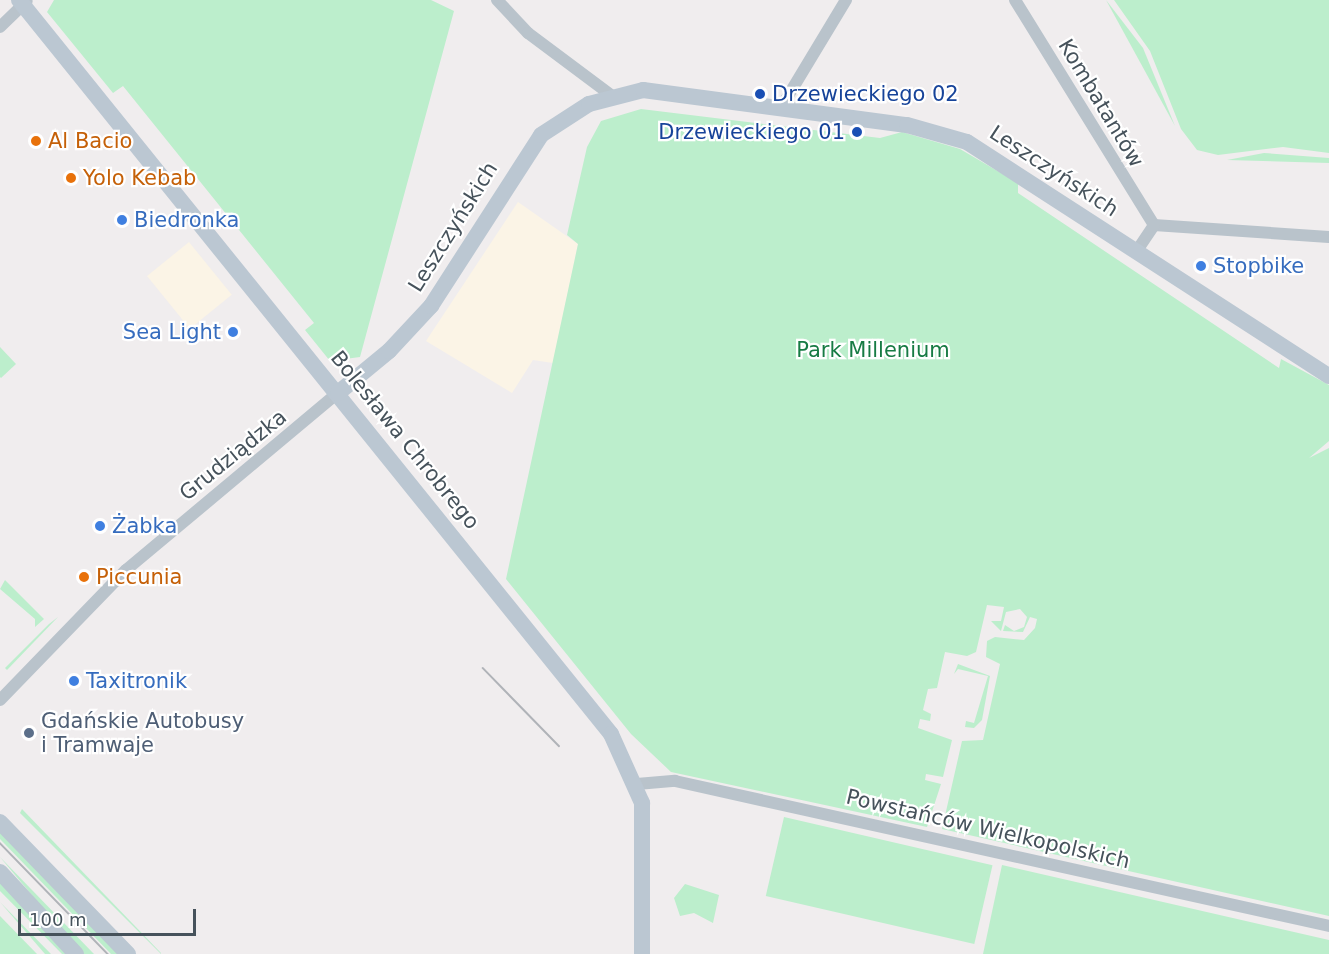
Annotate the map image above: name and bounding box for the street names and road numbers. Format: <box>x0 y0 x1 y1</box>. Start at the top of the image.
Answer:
street label: Kombatantów <box>1053 34 1149 172</box>
street label: Leszczyńskich <box>985 120 1123 222</box>
street label: Leszczyńskich <box>403 157 503 297</box>
street label: Bolesława Chrobrego <box>325 346 485 534</box>
street label: Grudziądzka <box>174 404 292 506</box>
street label: Powstańców Wielkopolskich <box>844 784 1132 874</box>

